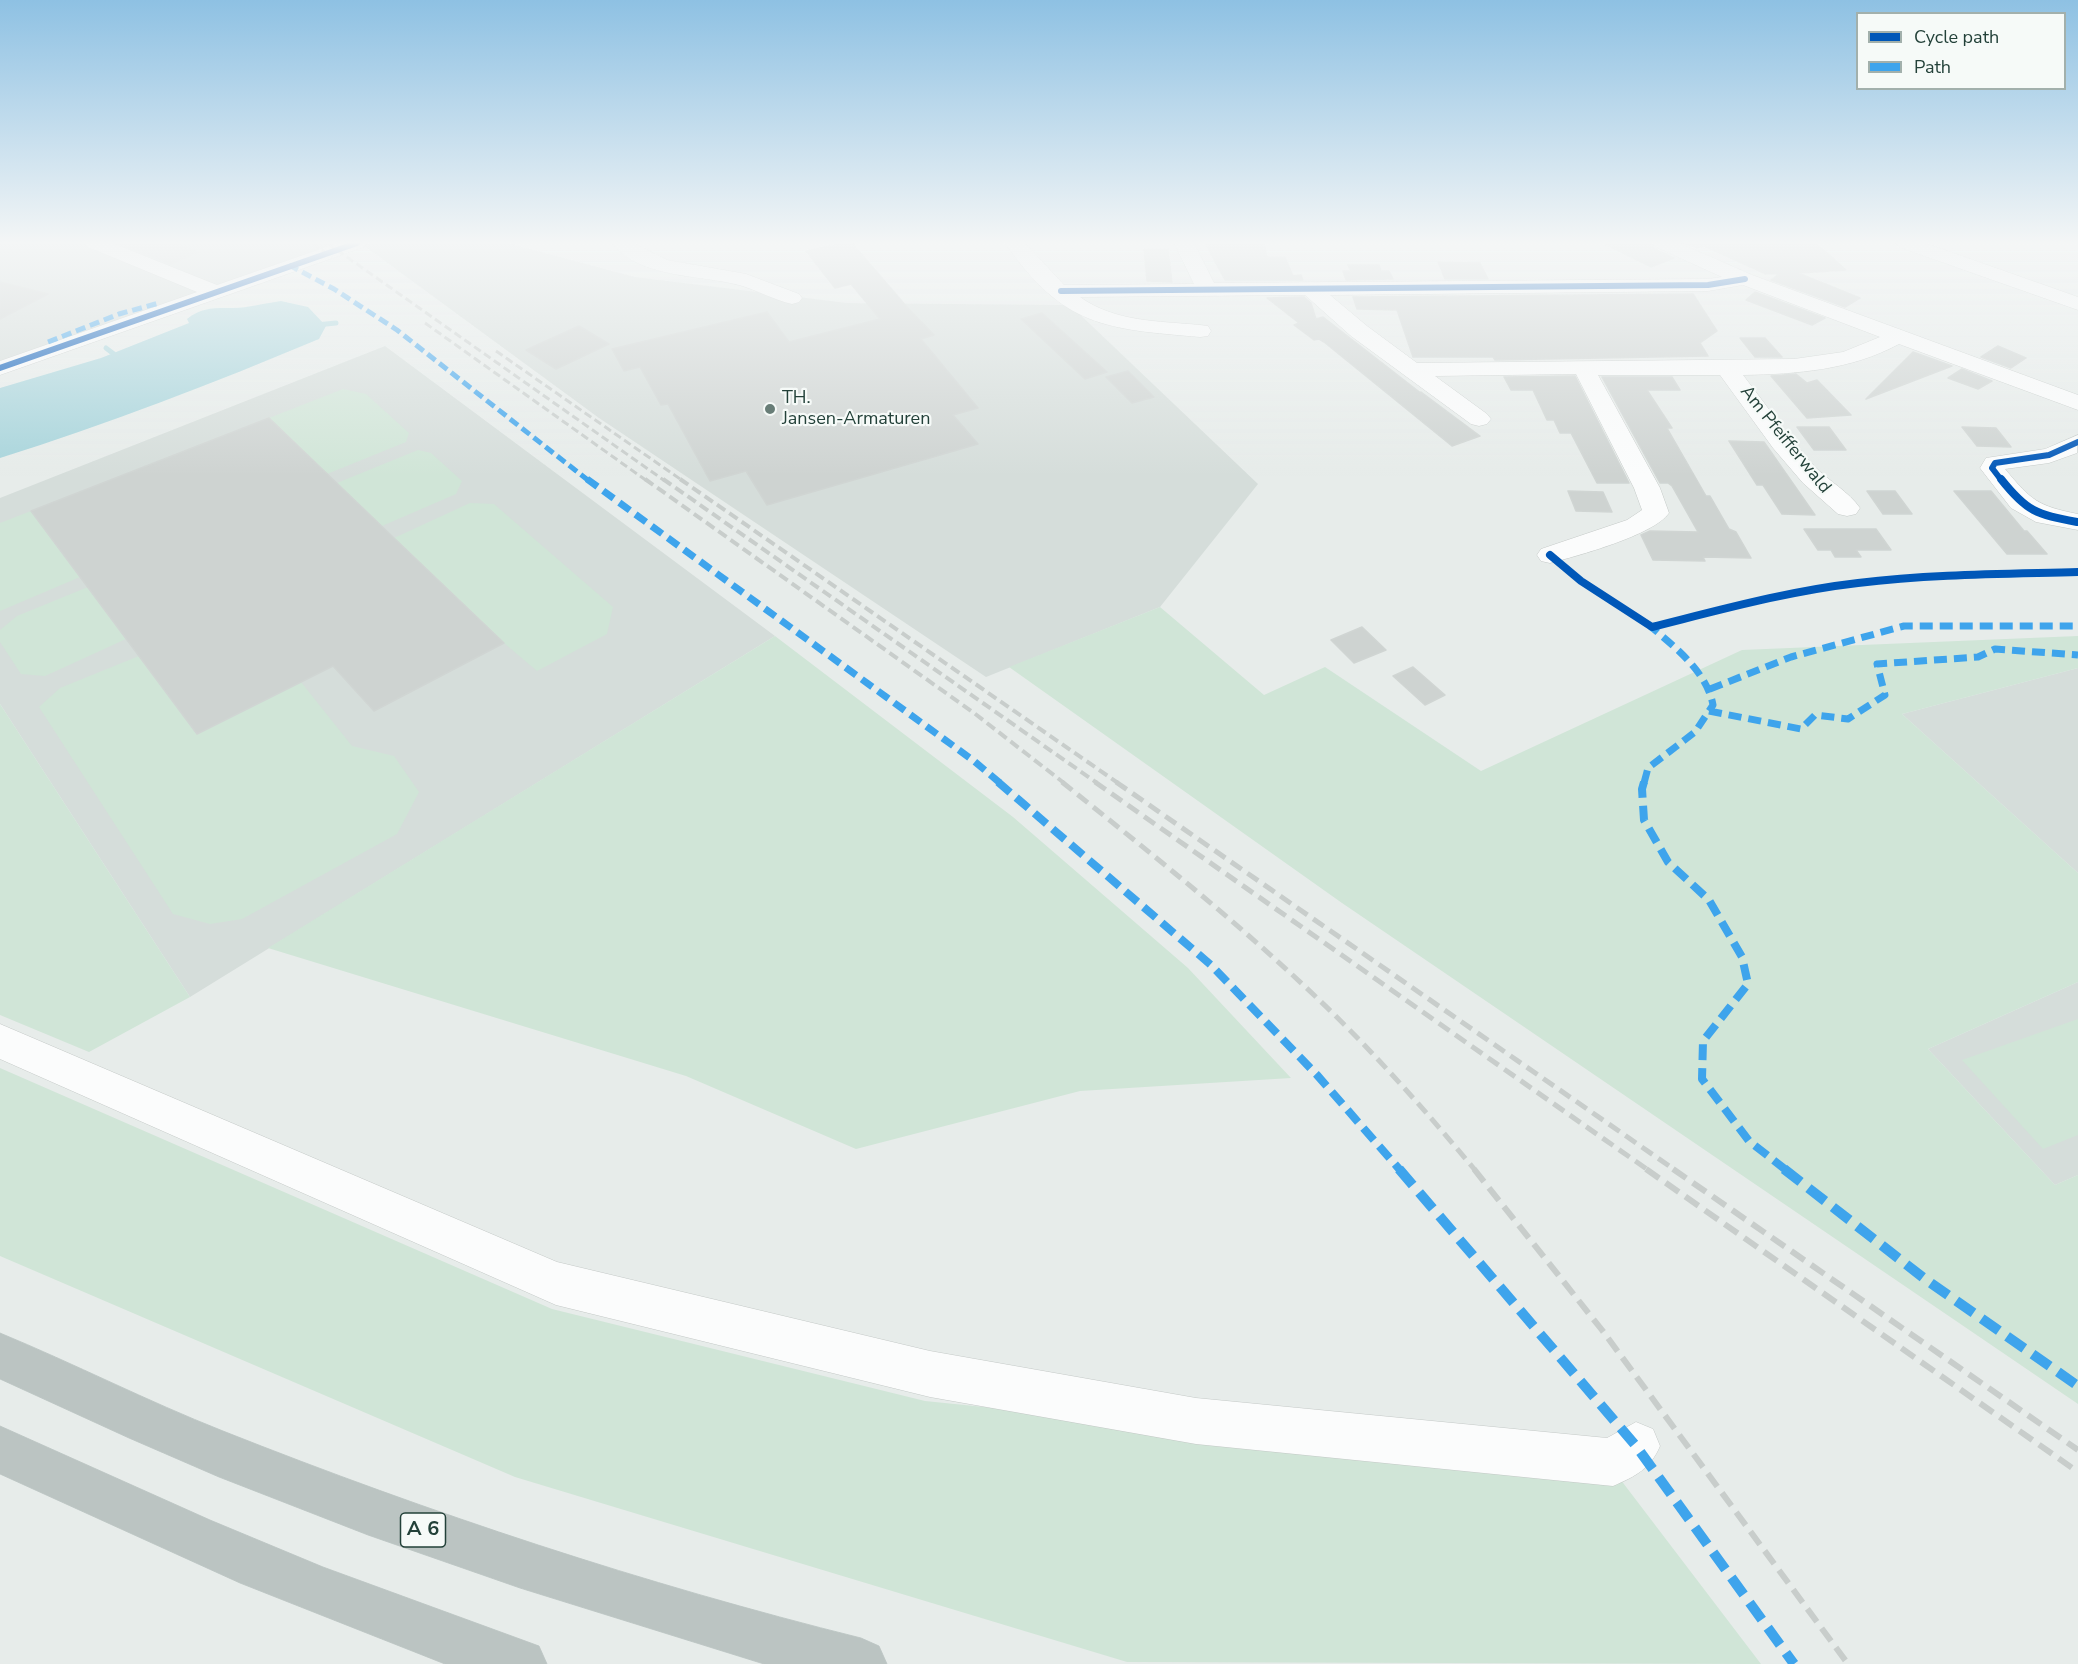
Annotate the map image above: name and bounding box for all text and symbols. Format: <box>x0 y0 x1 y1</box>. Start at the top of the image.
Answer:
legend <box>1856 12 2066 90</box>
text: Cycle path <box>1914 25 1999 49</box>
text: Path <box>1914 55 1951 79</box>
street label: Am Pfeifferwald <box>1735 382 1835 498</box>
place label: TH. Jansen-Armaturen <box>782 388 930 430</box>
marker: TH. Jansen-Armaturen <box>763 402 777 416</box>
road number: A 6 <box>400 1513 446 1547</box>

